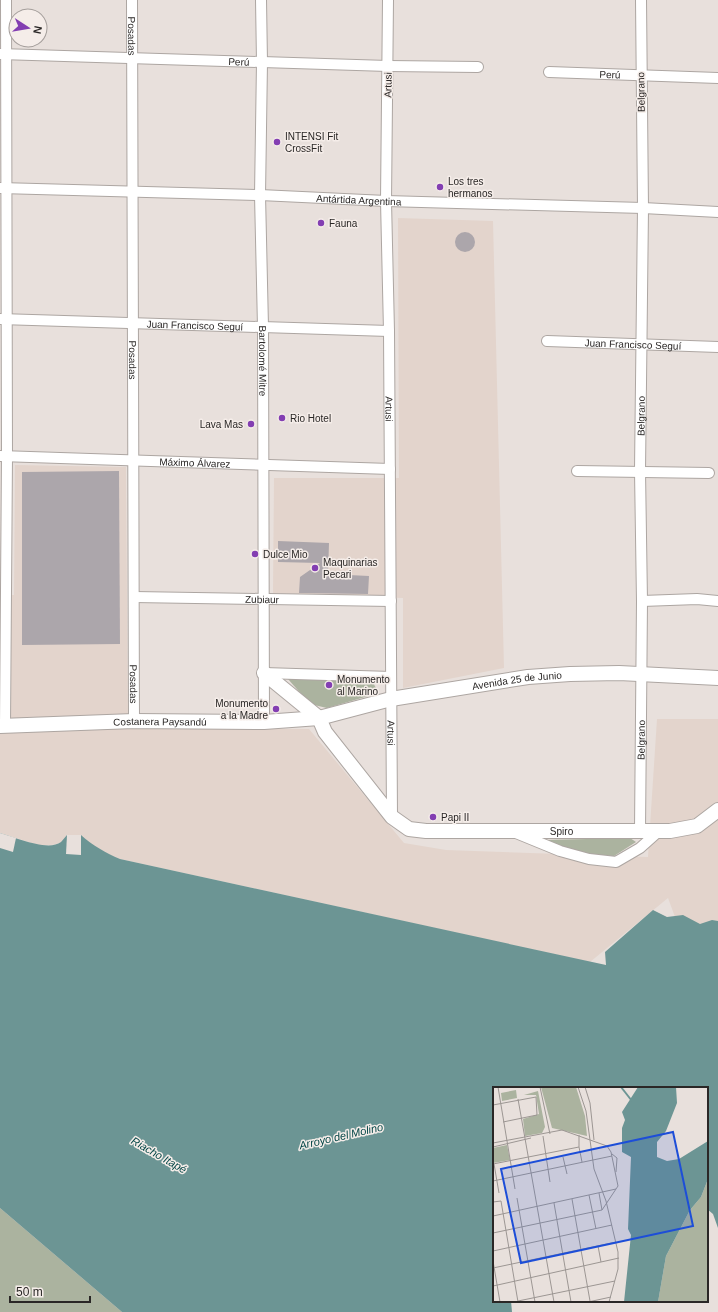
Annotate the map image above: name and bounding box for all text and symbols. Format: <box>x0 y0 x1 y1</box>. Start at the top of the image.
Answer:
north arrow <box>8 8 48 48</box>
street label: Posadas <box>127 17 138 55</box>
text: N <box>31 25 44 35</box>
street label: Perú <box>228 56 250 67</box>
street label: Perú <box>599 68 621 80</box>
street label: Belgrano <box>635 71 647 112</box>
street label: Artusi <box>382 72 394 98</box>
place label: INTENSI Fit CrossFit <box>285 131 339 154</box>
marker: INTENSI Fit CrossFit <box>272 137 282 147</box>
place label: Los tres hermanos <box>448 176 492 199</box>
marker: Los tres hermanos <box>435 182 445 192</box>
street label: Antártida Argentina <box>316 192 402 207</box>
marker: Fauna <box>316 218 326 228</box>
place label: Fauna <box>329 218 358 229</box>
street label: Juan Francisco Seguí <box>146 318 244 332</box>
street label: Bartolomé Mitre <box>257 326 269 397</box>
street label: Juan Francisco Seguí <box>584 337 682 351</box>
street label: Posadas <box>127 341 139 379</box>
street label: Belgrano <box>635 395 646 436</box>
street label: Artusi <box>384 396 395 422</box>
marker: Rio Hotel <box>277 413 287 423</box>
place label: Rio Hotel <box>290 413 331 424</box>
place label: Lava Mas <box>200 419 243 430</box>
marker: Lava Mas <box>246 419 256 429</box>
street label: Máximo Álvarez <box>159 456 231 469</box>
marker: Dulce Mio <box>250 549 260 559</box>
place label: Dulce Mio <box>263 549 308 560</box>
place label: Maquinarias Pecari <box>323 557 377 580</box>
marker: Maquinarias Pecari <box>310 563 320 573</box>
street label: Zubiaur <box>245 593 280 605</box>
street label: Posadas <box>128 665 139 703</box>
street label: Avenida 25 de Junio <box>471 669 563 691</box>
place label: Monumento al Marino <box>337 674 390 697</box>
marker: Monumento al Marino <box>324 680 334 690</box>
place label: Monumento a la Madre <box>215 698 268 721</box>
marker: Monumento a la Madre <box>271 704 281 714</box>
street label: Costanera Paysandú <box>113 715 207 727</box>
street label: Belgrano <box>635 719 646 760</box>
street label: Artusi <box>386 720 397 746</box>
marker: Papi II <box>428 812 438 822</box>
place label: Papi II <box>441 812 469 823</box>
street label: Spiro <box>550 826 574 837</box>
inset map <box>493 1087 708 1302</box>
water label: Arroyo del Molino <box>297 1121 384 1152</box>
water label: Riacho Itapé <box>129 1134 189 1176</box>
scale bar <box>10 1278 90 1304</box>
text: 50 m <box>16 1285 43 1299</box>

